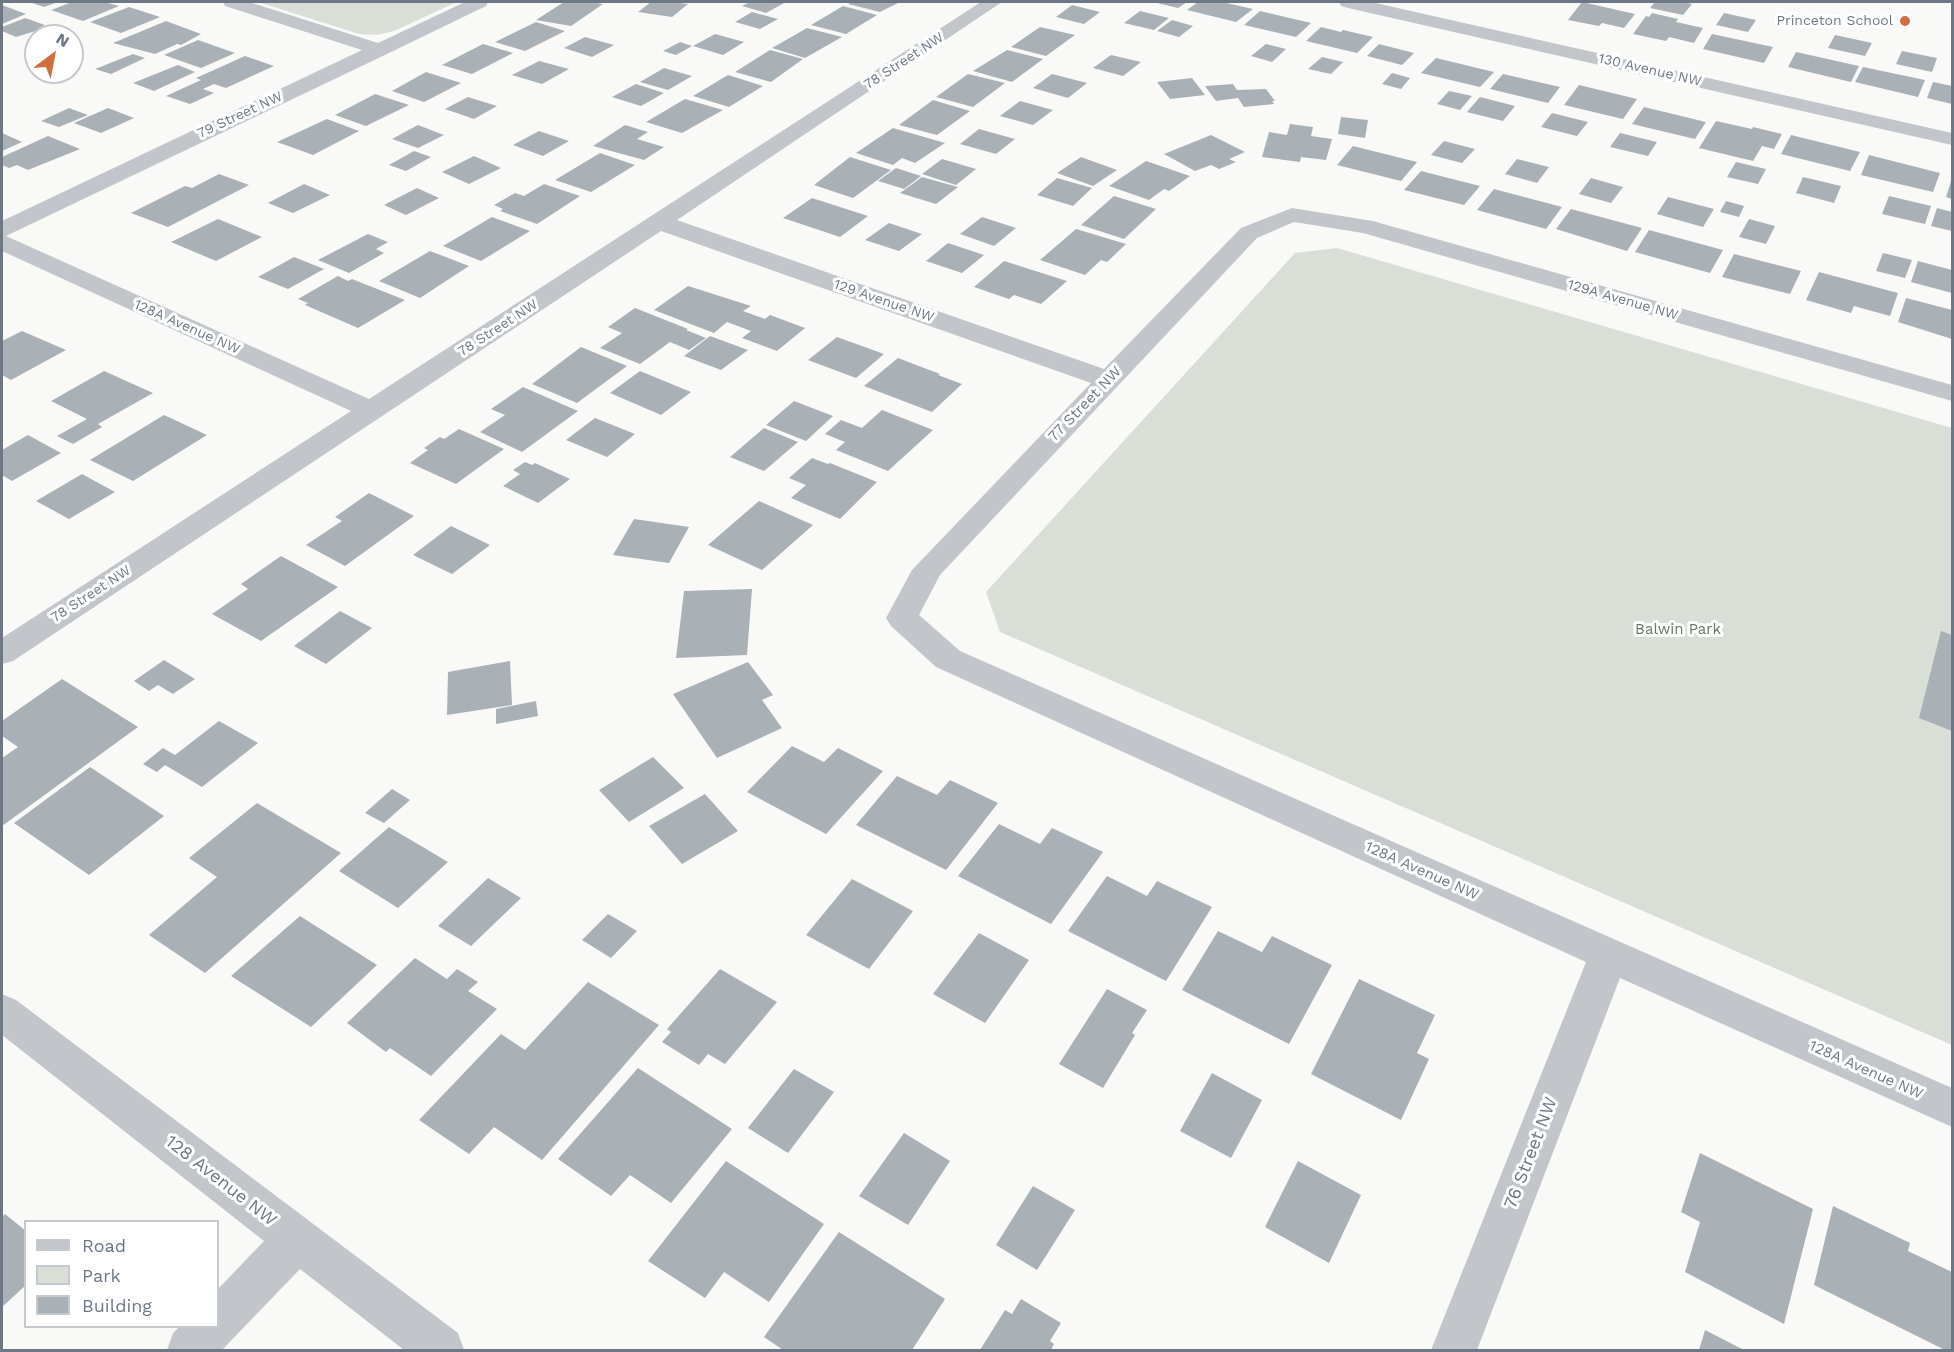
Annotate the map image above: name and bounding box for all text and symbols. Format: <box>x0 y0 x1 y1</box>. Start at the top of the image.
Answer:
place label: Princeton School <box>1776 13 1893 29</box>
marker: Princeton School <box>1898 14 1912 28</box>
north arrow <box>24 24 84 84</box>
text: N <box>53 29 73 51</box>
street label: 78 Street NW <box>861 29 947 93</box>
street label: 130 Avenue NW <box>1597 50 1703 90</box>
street label: 79 Street NW <box>195 88 285 142</box>
street label: 129 Avenue NW <box>832 276 936 326</box>
street label: 129A Avenue NW <box>1566 276 1680 324</box>
street label: 128A Avenue NW <box>131 296 243 358</box>
street label: 78 Street NW <box>455 296 541 360</box>
street label: 77 Street NW <box>1045 363 1125 445</box>
street label: 78 Street NW <box>48 562 134 626</box>
park label: Balwin Park <box>1635 621 1721 639</box>
street label: 128A Avenue NW <box>1362 838 1482 904</box>
street label: 128A Avenue NW <box>1806 1037 1926 1103</box>
street label: 76 Street NW <box>1500 1094 1562 1212</box>
street label: 128 Avenue NW <box>161 1131 281 1231</box>
legend <box>24 1220 219 1328</box>
text: Road <box>82 1235 126 1256</box>
text: Park <box>82 1265 121 1286</box>
text: Building <box>82 1295 152 1316</box>

